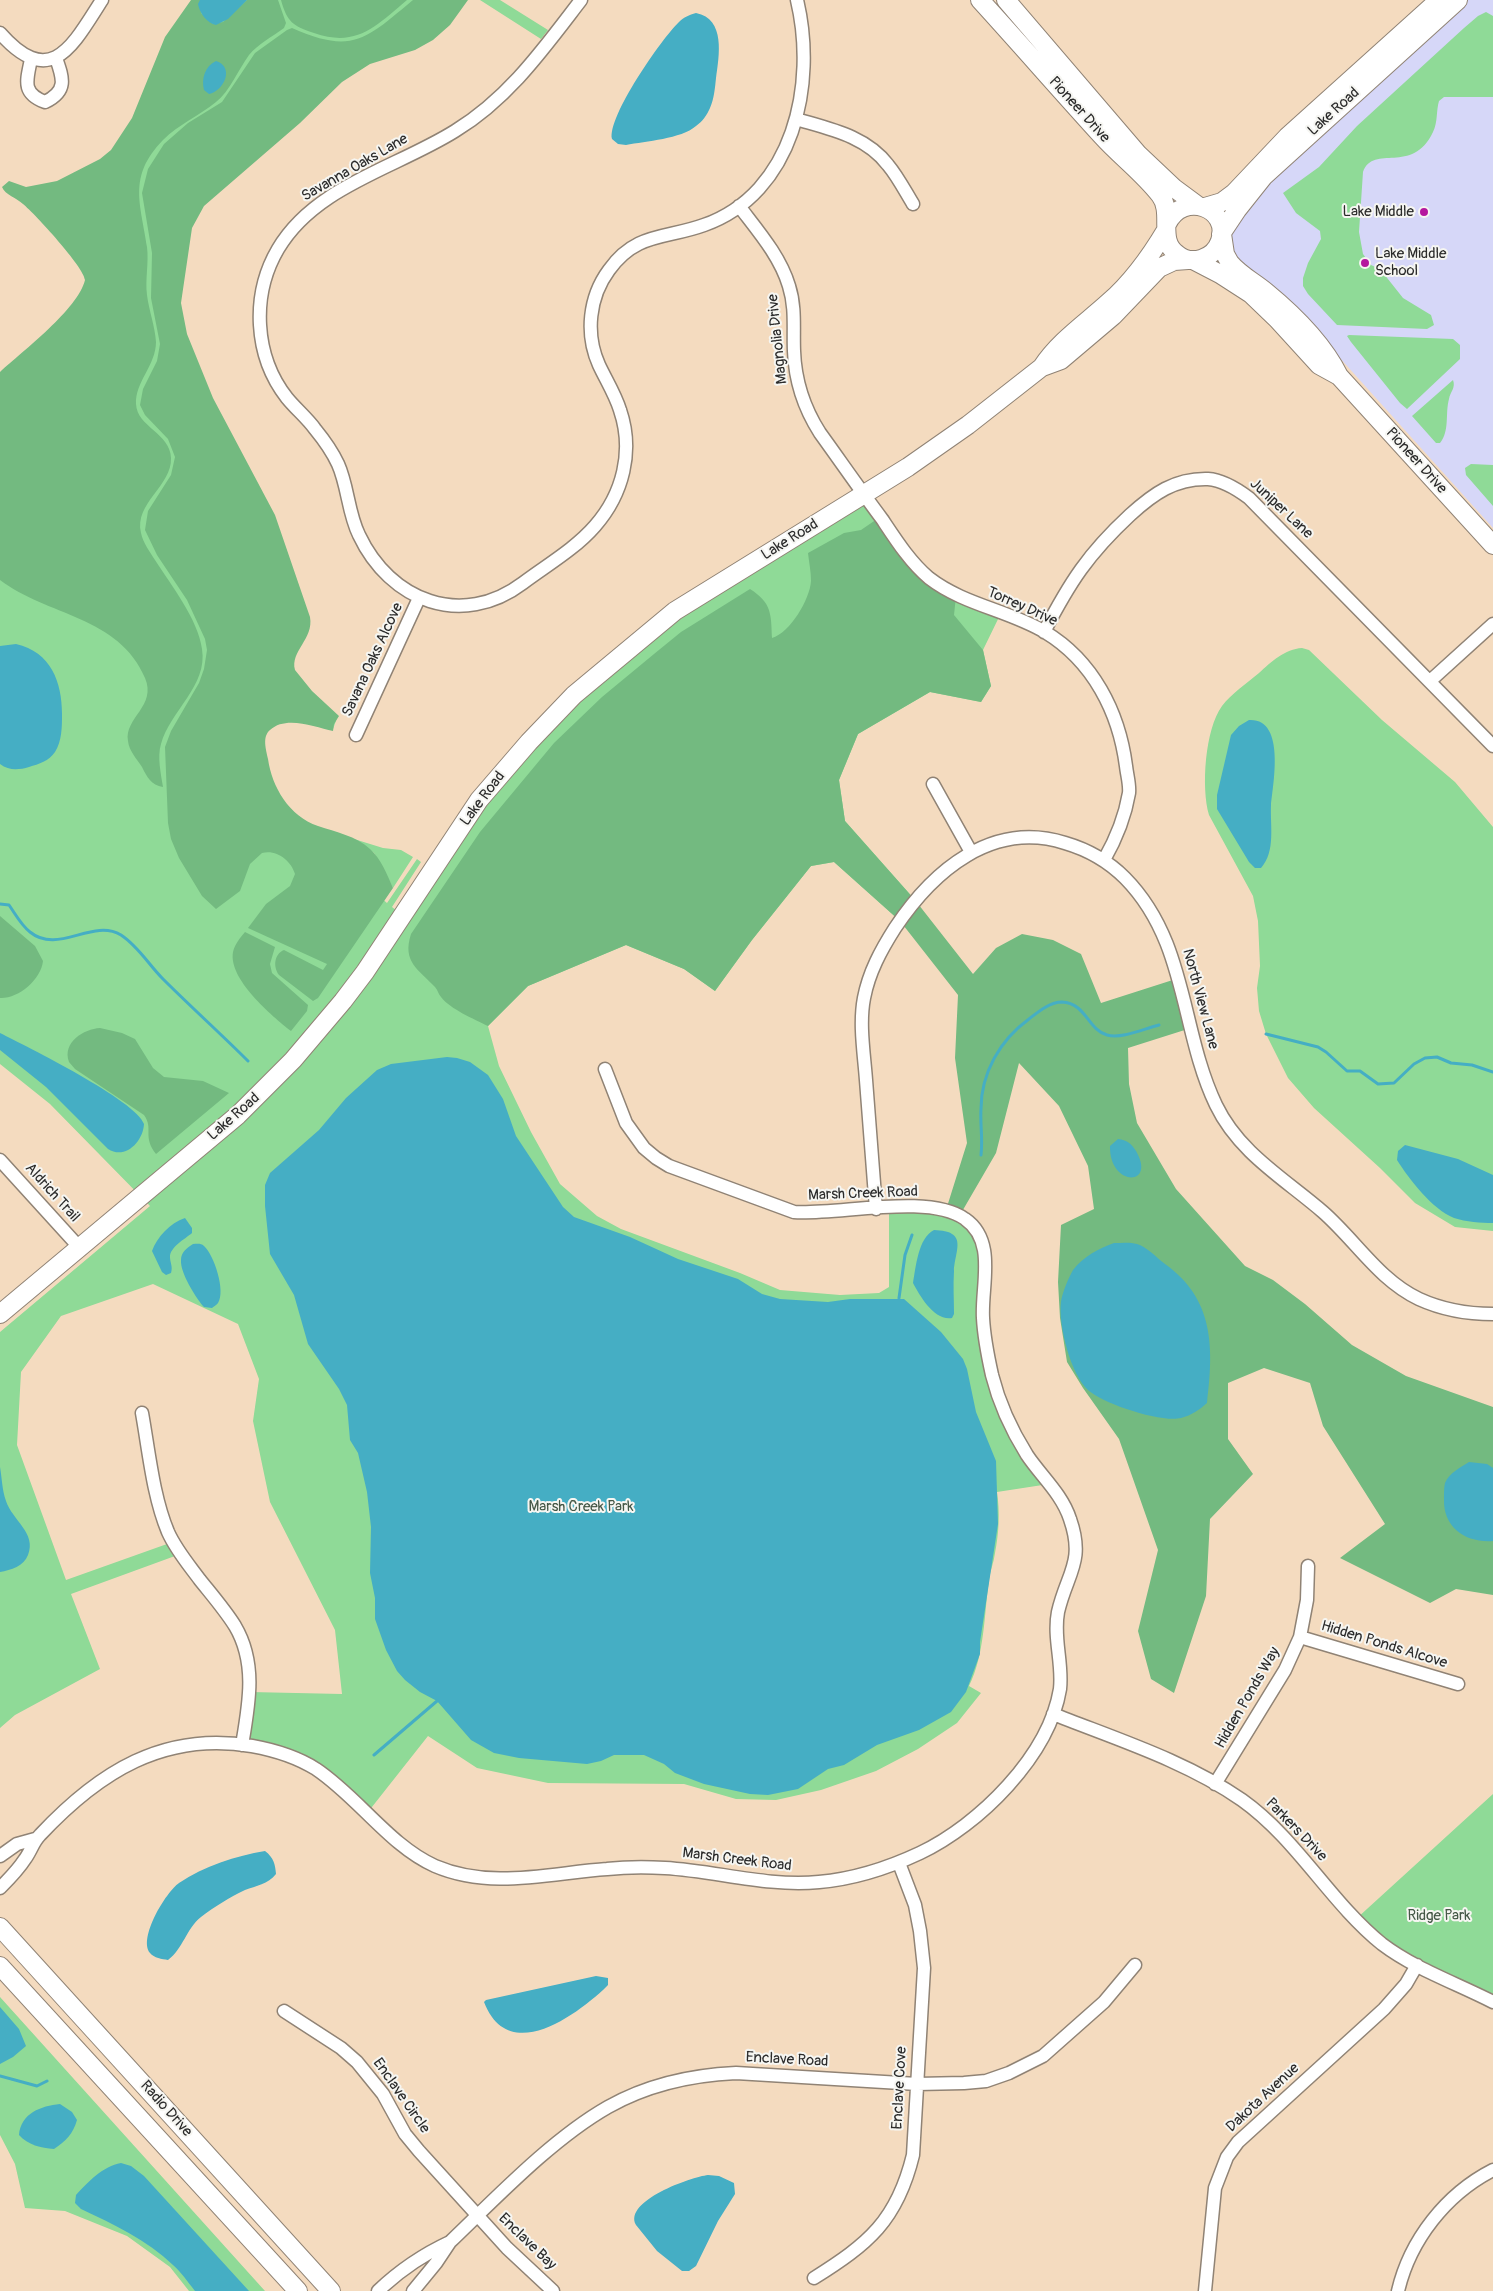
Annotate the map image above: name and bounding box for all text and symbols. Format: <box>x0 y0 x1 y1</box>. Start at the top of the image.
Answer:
street label: Pioneer Drive <box>1045 73 1113 147</box>
street label: Lake Road <box>1304 84 1364 140</box>
street label: Savanna Oaks Lane <box>299 130 411 206</box>
place label: Lake Middle <box>1343 203 1414 221</box>
marker: Lake Middle <box>1418 206 1430 218</box>
place label: Lake Middle School <box>1375 245 1446 280</box>
marker: Lake Middle School <box>1359 257 1371 269</box>
street label: Magnolia Drive <box>764 293 792 385</box>
street label: Pioneer Drive <box>1382 424 1450 498</box>
street label: Juniper Lane <box>1246 475 1316 543</box>
street label: Lake Road <box>758 516 822 564</box>
street label: Torrey Drive <box>984 583 1060 631</box>
street label: Savana Oaks Alcove <box>339 600 407 720</box>
street label: Lake Road <box>457 768 509 830</box>
street label: North View Lane <box>1178 947 1222 1051</box>
street label: Lake Road <box>204 1089 264 1145</box>
street label: Aldrich Trail <box>21 1160 83 1226</box>
street label: Marsh Creek Road <box>808 1183 918 1205</box>
park label: Marsh Creek Park <box>529 1498 633 1516</box>
street label: Hidden Ponds Alcove <box>1319 1617 1449 1673</box>
street label: Hidden Ponds Way <box>1212 1644 1284 1752</box>
street label: Parkers Drive <box>1261 1795 1331 1865</box>
street label: Marsh Creek Road <box>681 1844 793 1876</box>
park label: Ridge Park <box>1407 1907 1471 1925</box>
street label: Enclave Cove <box>889 2046 911 2130</box>
street label: Enclave Road <box>745 2049 829 2071</box>
street label: Enclave Circle <box>368 2055 434 2137</box>
street label: Dakota Avenue <box>1223 2060 1303 2136</box>
street label: Radio Drive <box>136 2077 196 2141</box>
street label: Enclave Bay <box>494 2210 560 2274</box>

